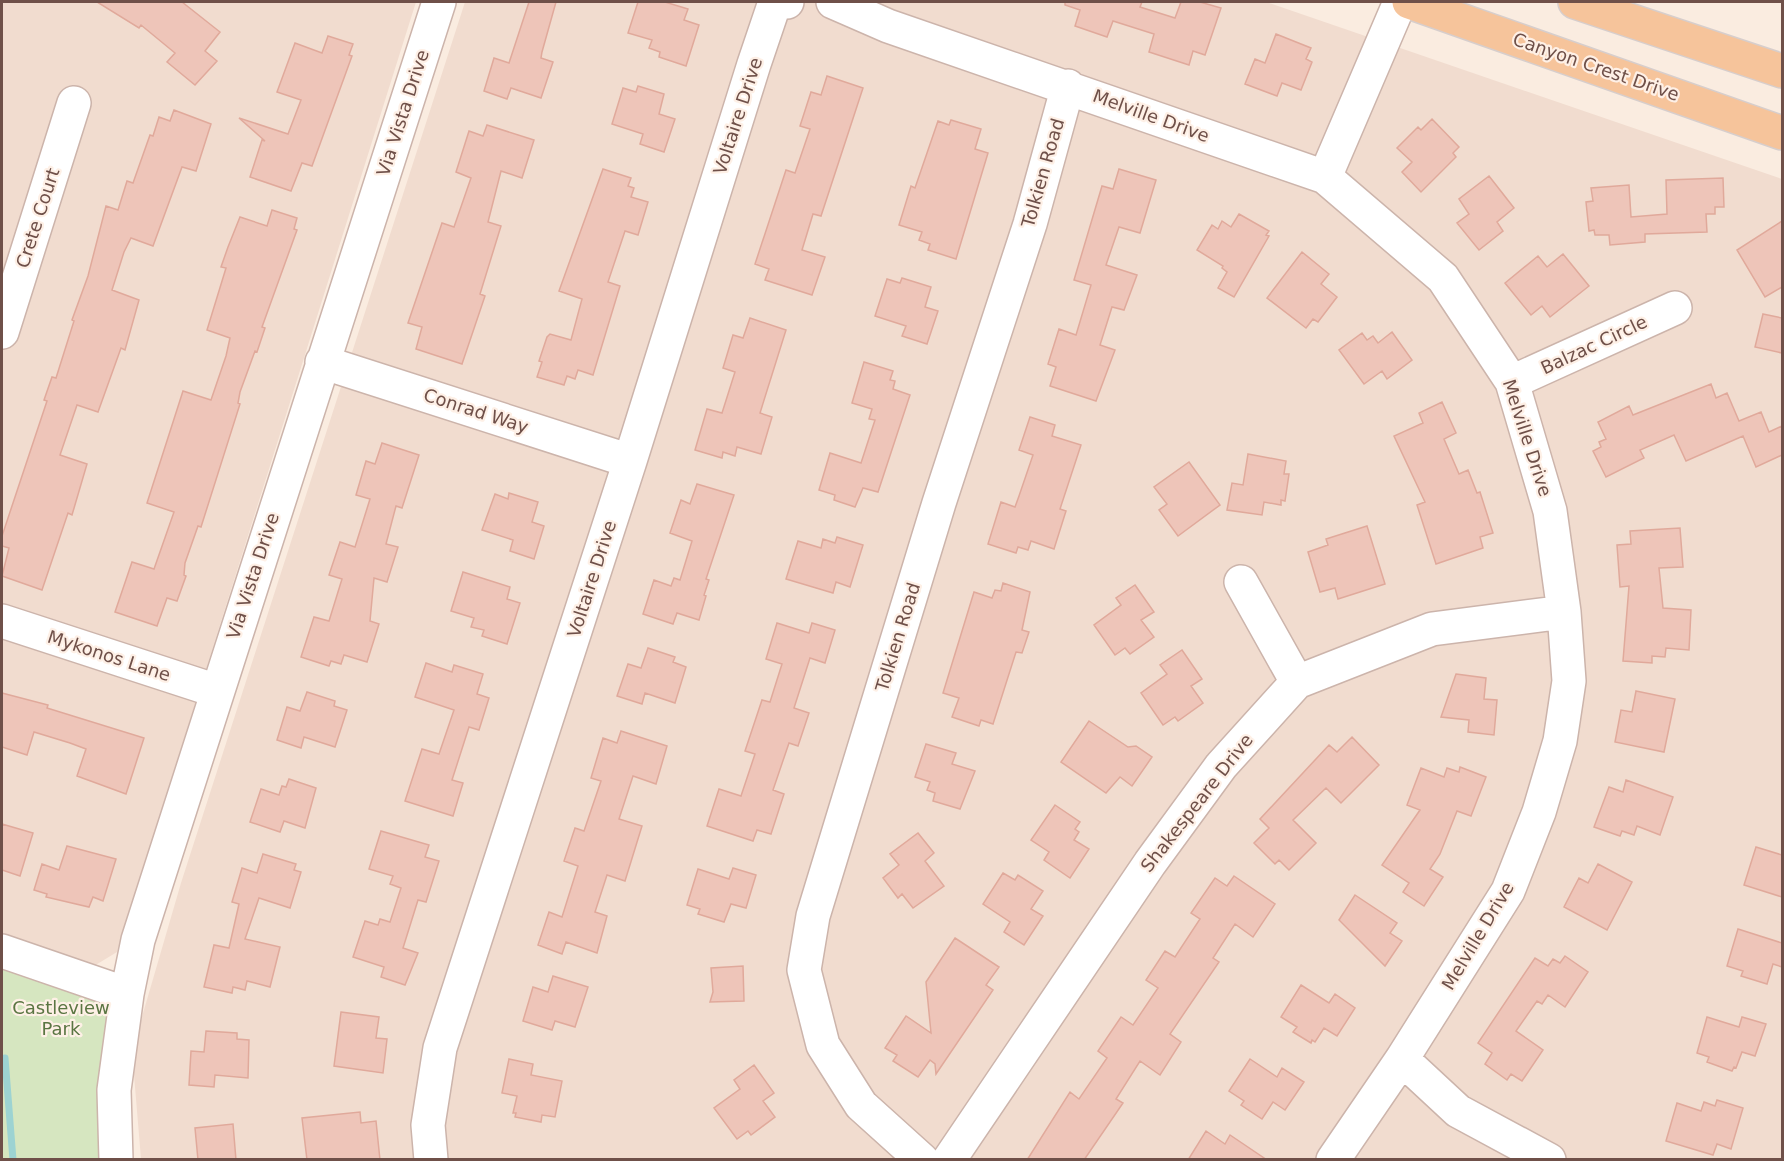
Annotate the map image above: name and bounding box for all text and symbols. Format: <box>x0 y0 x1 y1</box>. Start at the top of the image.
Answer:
street label: Canyon Crest Drive <box>1510 28 1682 105</box>
street label: Via Vista Drive <box>372 47 433 179</box>
street label: Voltaire Drive <box>709 55 766 177</box>
street label: Melville Drive <box>1090 85 1212 146</box>
street label: Tolkien Road <box>1017 116 1068 231</box>
street label: Crete Court <box>11 165 64 271</box>
street label: Balzac Circle <box>1537 311 1650 378</box>
street label: Melville Drive <box>1499 377 1556 499</box>
street label: Conrad Way <box>421 384 532 437</box>
street label: Via Vista Drive <box>222 510 283 642</box>
street label: Voltaire Drive <box>563 518 620 640</box>
street label: Tolkien Road <box>871 580 924 695</box>
street label: Mykonos Lane <box>45 626 173 685</box>
street label: Shakespeare Drive <box>1136 729 1257 876</box>
street label: Melville Drive <box>1437 878 1518 993</box>
park label: Castleview Park <box>12 997 110 1039</box>

